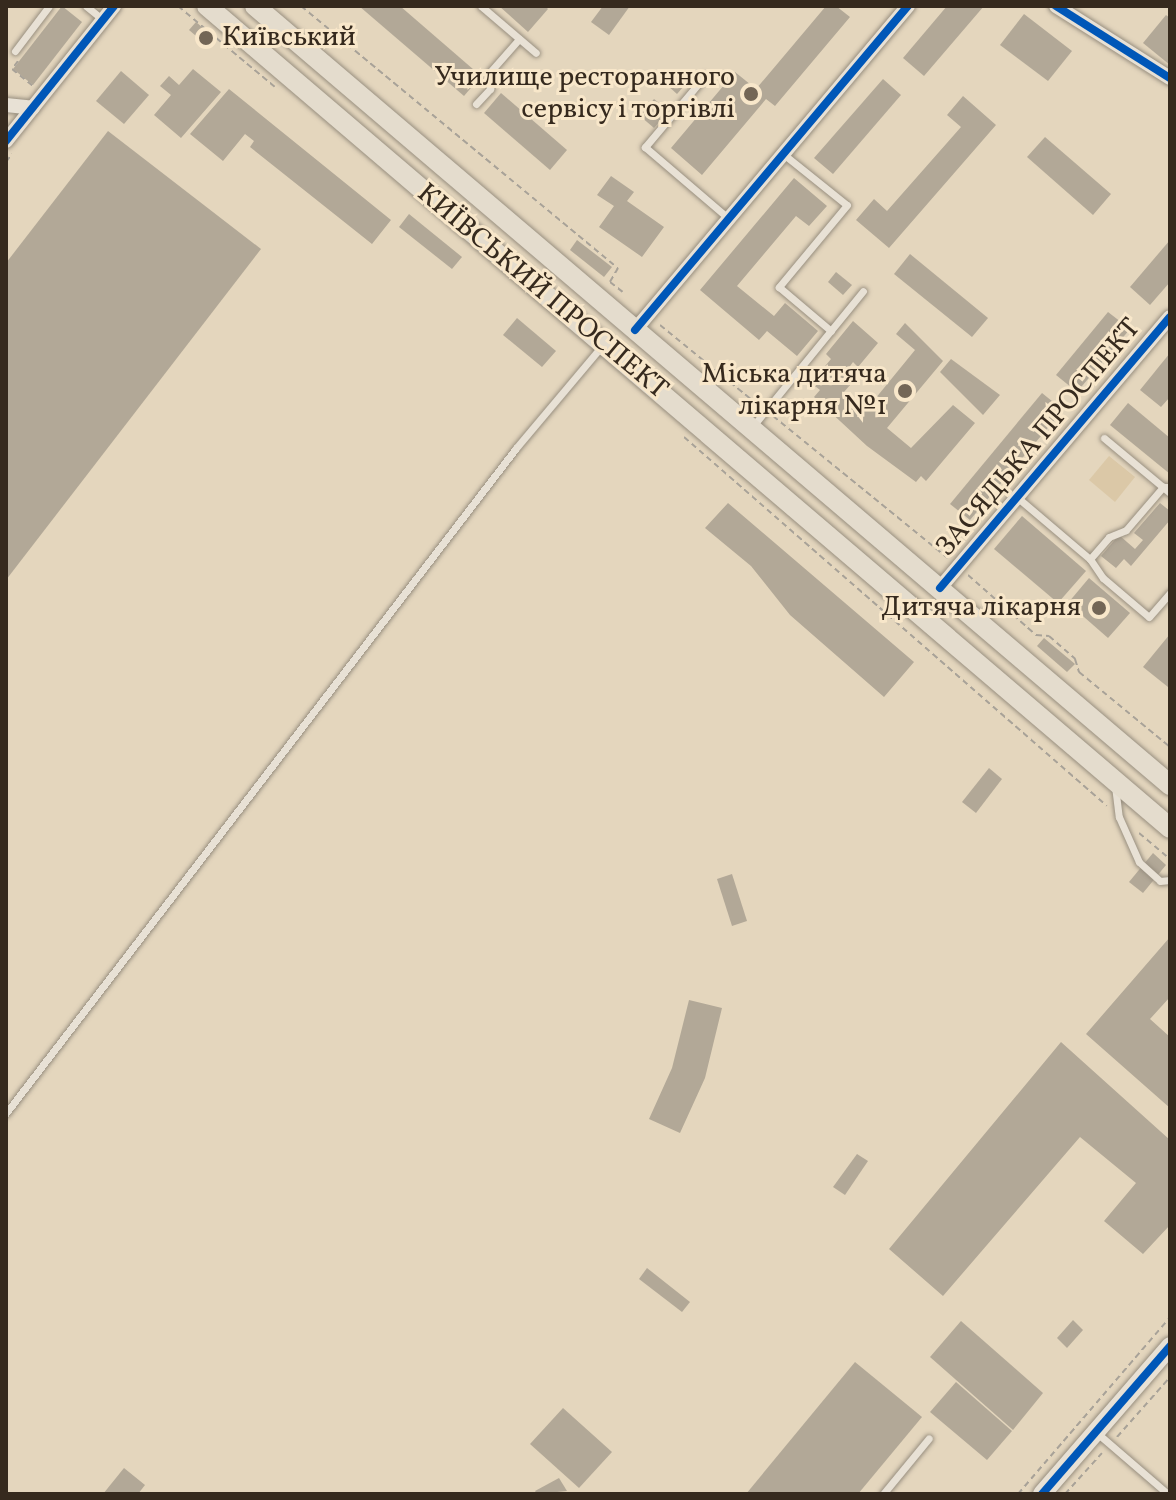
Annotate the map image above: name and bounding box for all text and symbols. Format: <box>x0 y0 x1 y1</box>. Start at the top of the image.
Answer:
place label: Київський <box>222 21 356 55</box>
marker: Київський <box>197 29 215 47</box>
place label: Училище ресторанного сервісу і торгівлі <box>434 61 735 127</box>
marker: Училище ресторанного сервісу і торгівлі <box>742 85 760 103</box>
street label: КИЇВСЬКИЙ ПРОСПЕКТ <box>410 177 674 407</box>
street label: ЗАСЯДЬКА ПРОСПЕКТ <box>930 312 1148 564</box>
place label: Міська дитяча лікарня №1 <box>702 358 887 424</box>
marker: Міська дитяча лікарня №1 <box>894 380 916 402</box>
place label: Дитяча лікарня <box>881 591 1081 625</box>
marker: Дитяча лікарня <box>1088 597 1110 619</box>

